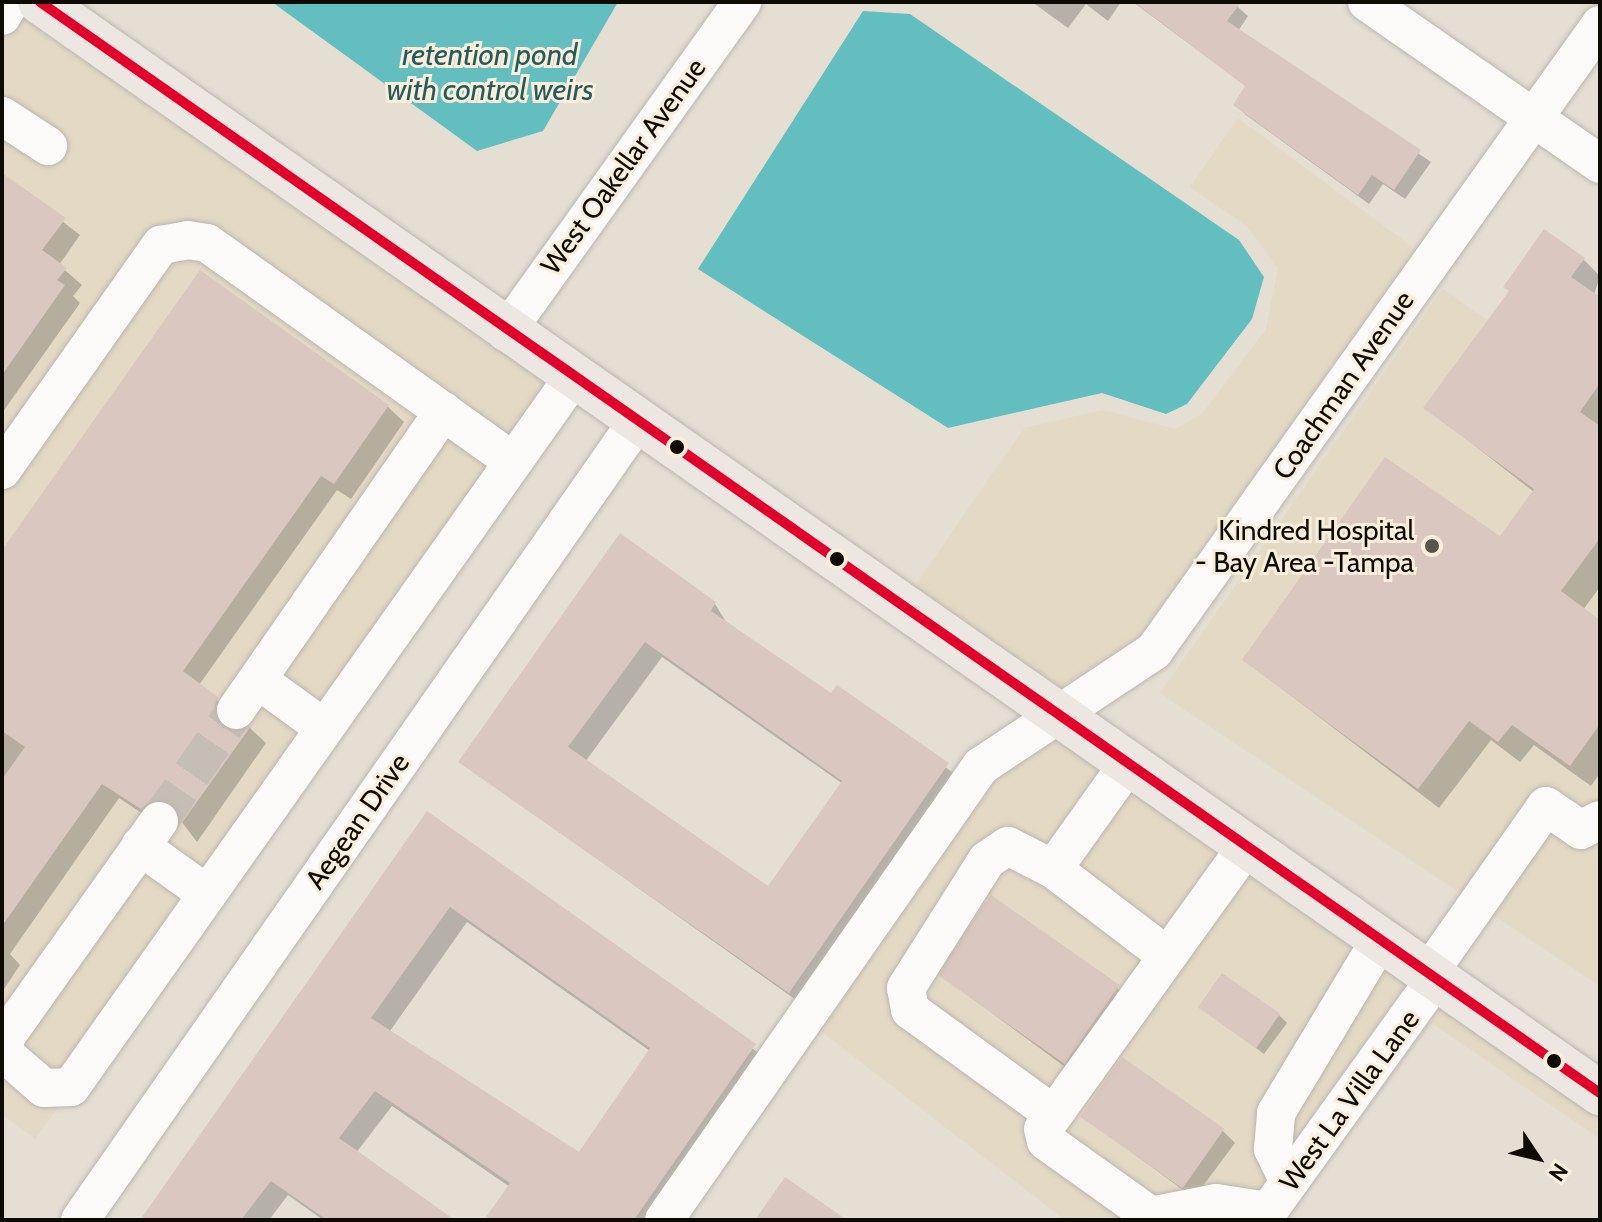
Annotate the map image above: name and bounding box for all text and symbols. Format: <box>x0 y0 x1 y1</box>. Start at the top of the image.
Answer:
water label: retention pond with control weirs <box>386 37 594 108</box>
street label: West Oakellar Avenue <box>533 51 713 281</box>
street label: Coachman Avenue <box>1265 284 1421 486</box>
unlabelled marker <box>669 439 685 455</box>
place label: Kindred Hospital - Bay Area -Tampa <box>1195 513 1414 579</box>
marker: Kindred Hospital - Bay Area -Tampa <box>1421 535 1443 557</box>
unlabelled marker <box>829 551 845 567</box>
street label: Aegean Drive <box>298 747 416 895</box>
street label: West La Villa Lane <box>1272 1003 1426 1197</box>
unlabelled marker <box>1546 1053 1562 1069</box>
north arrow <box>1498 1118 1578 1198</box>
text: N <box>1543 1158 1574 1186</box>

